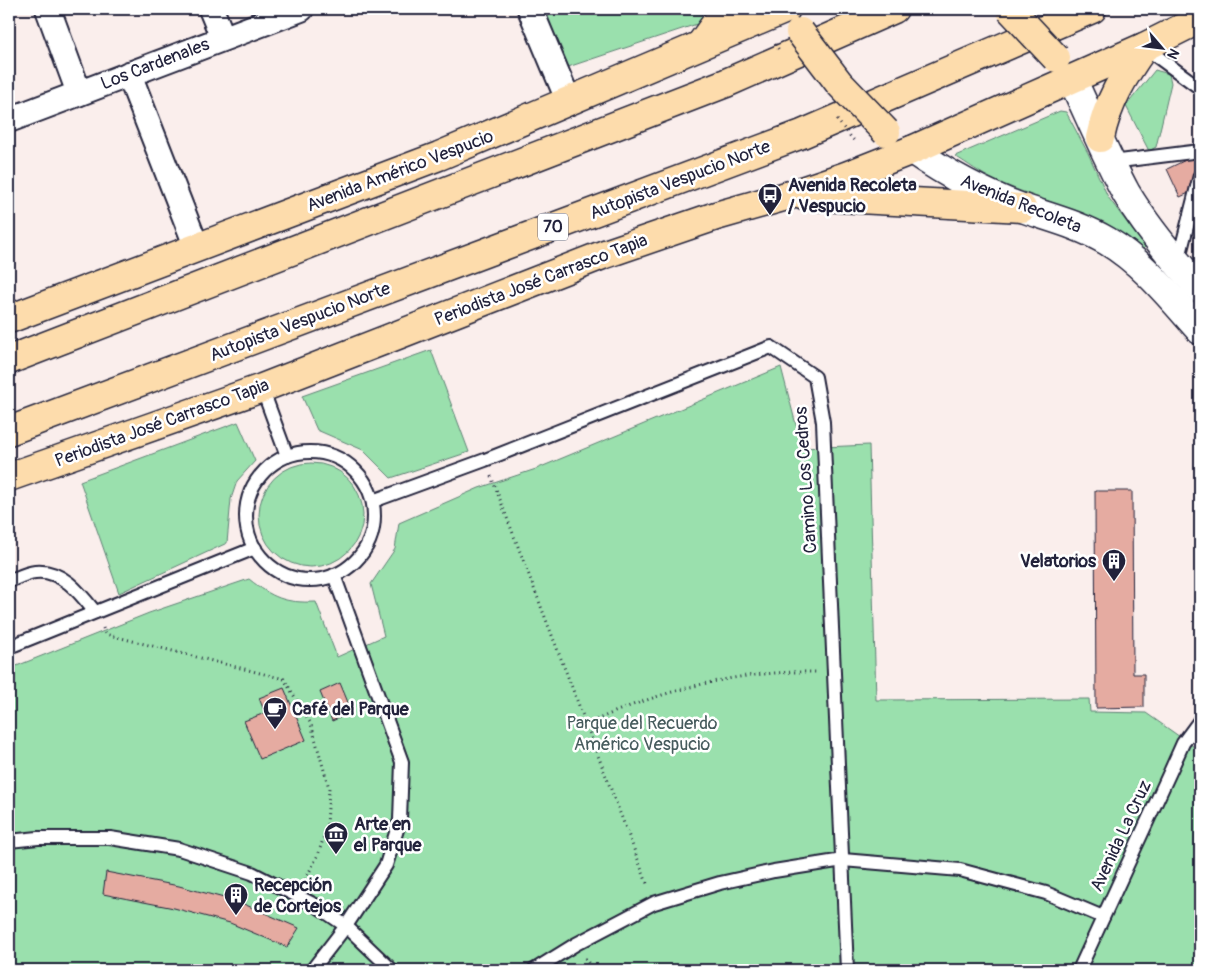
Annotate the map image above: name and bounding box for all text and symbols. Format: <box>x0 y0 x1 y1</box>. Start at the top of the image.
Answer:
north arrow <box>1136 22 1186 72</box>
street label: Los Cardenales <box>97 33 213 95</box>
text: N <box>1163 46 1183 62</box>
street label: Avenida Américo Vespucio <box>303 125 497 217</box>
street label: Autopista Vespucio Norte <box>586 135 774 225</box>
street label: Avenida Recoleta <box>957 169 1085 239</box>
place label: Avenida Recoleta / Vespucio <box>788 174 917 218</box>
bus stop icon: Avenida Recoleta / Vespucio <box>757 182 783 216</box>
road number: 70 <box>538 213 568 240</box>
street label: Periodista José Carrasco Tapia <box>431 229 651 331</box>
street label: Autopista Vespucio Norte <box>206 277 394 367</box>
street label: Periodista José Carrasco Tapia <box>52 373 272 473</box>
street label: Camino Los Cedros <box>789 406 823 554</box>
building icon: Velatorios <box>1101 548 1127 582</box>
place label: Velatorios <box>1020 550 1097 573</box>
cafe icon: Café del Parque <box>262 696 288 730</box>
place label: Café del Parque <box>292 698 410 721</box>
park label: Parque del Recuerdo Américo Vespucio <box>567 712 718 756</box>
street label: Avenida La Cruz <box>1085 777 1157 895</box>
place label: Arte en el Parque <box>353 813 423 857</box>
museum icon: Arte en el Parque <box>323 821 349 855</box>
place label: Recepción de Cortejos <box>254 874 342 918</box>
building icon: Recepción de Cortejos <box>223 882 249 916</box>

